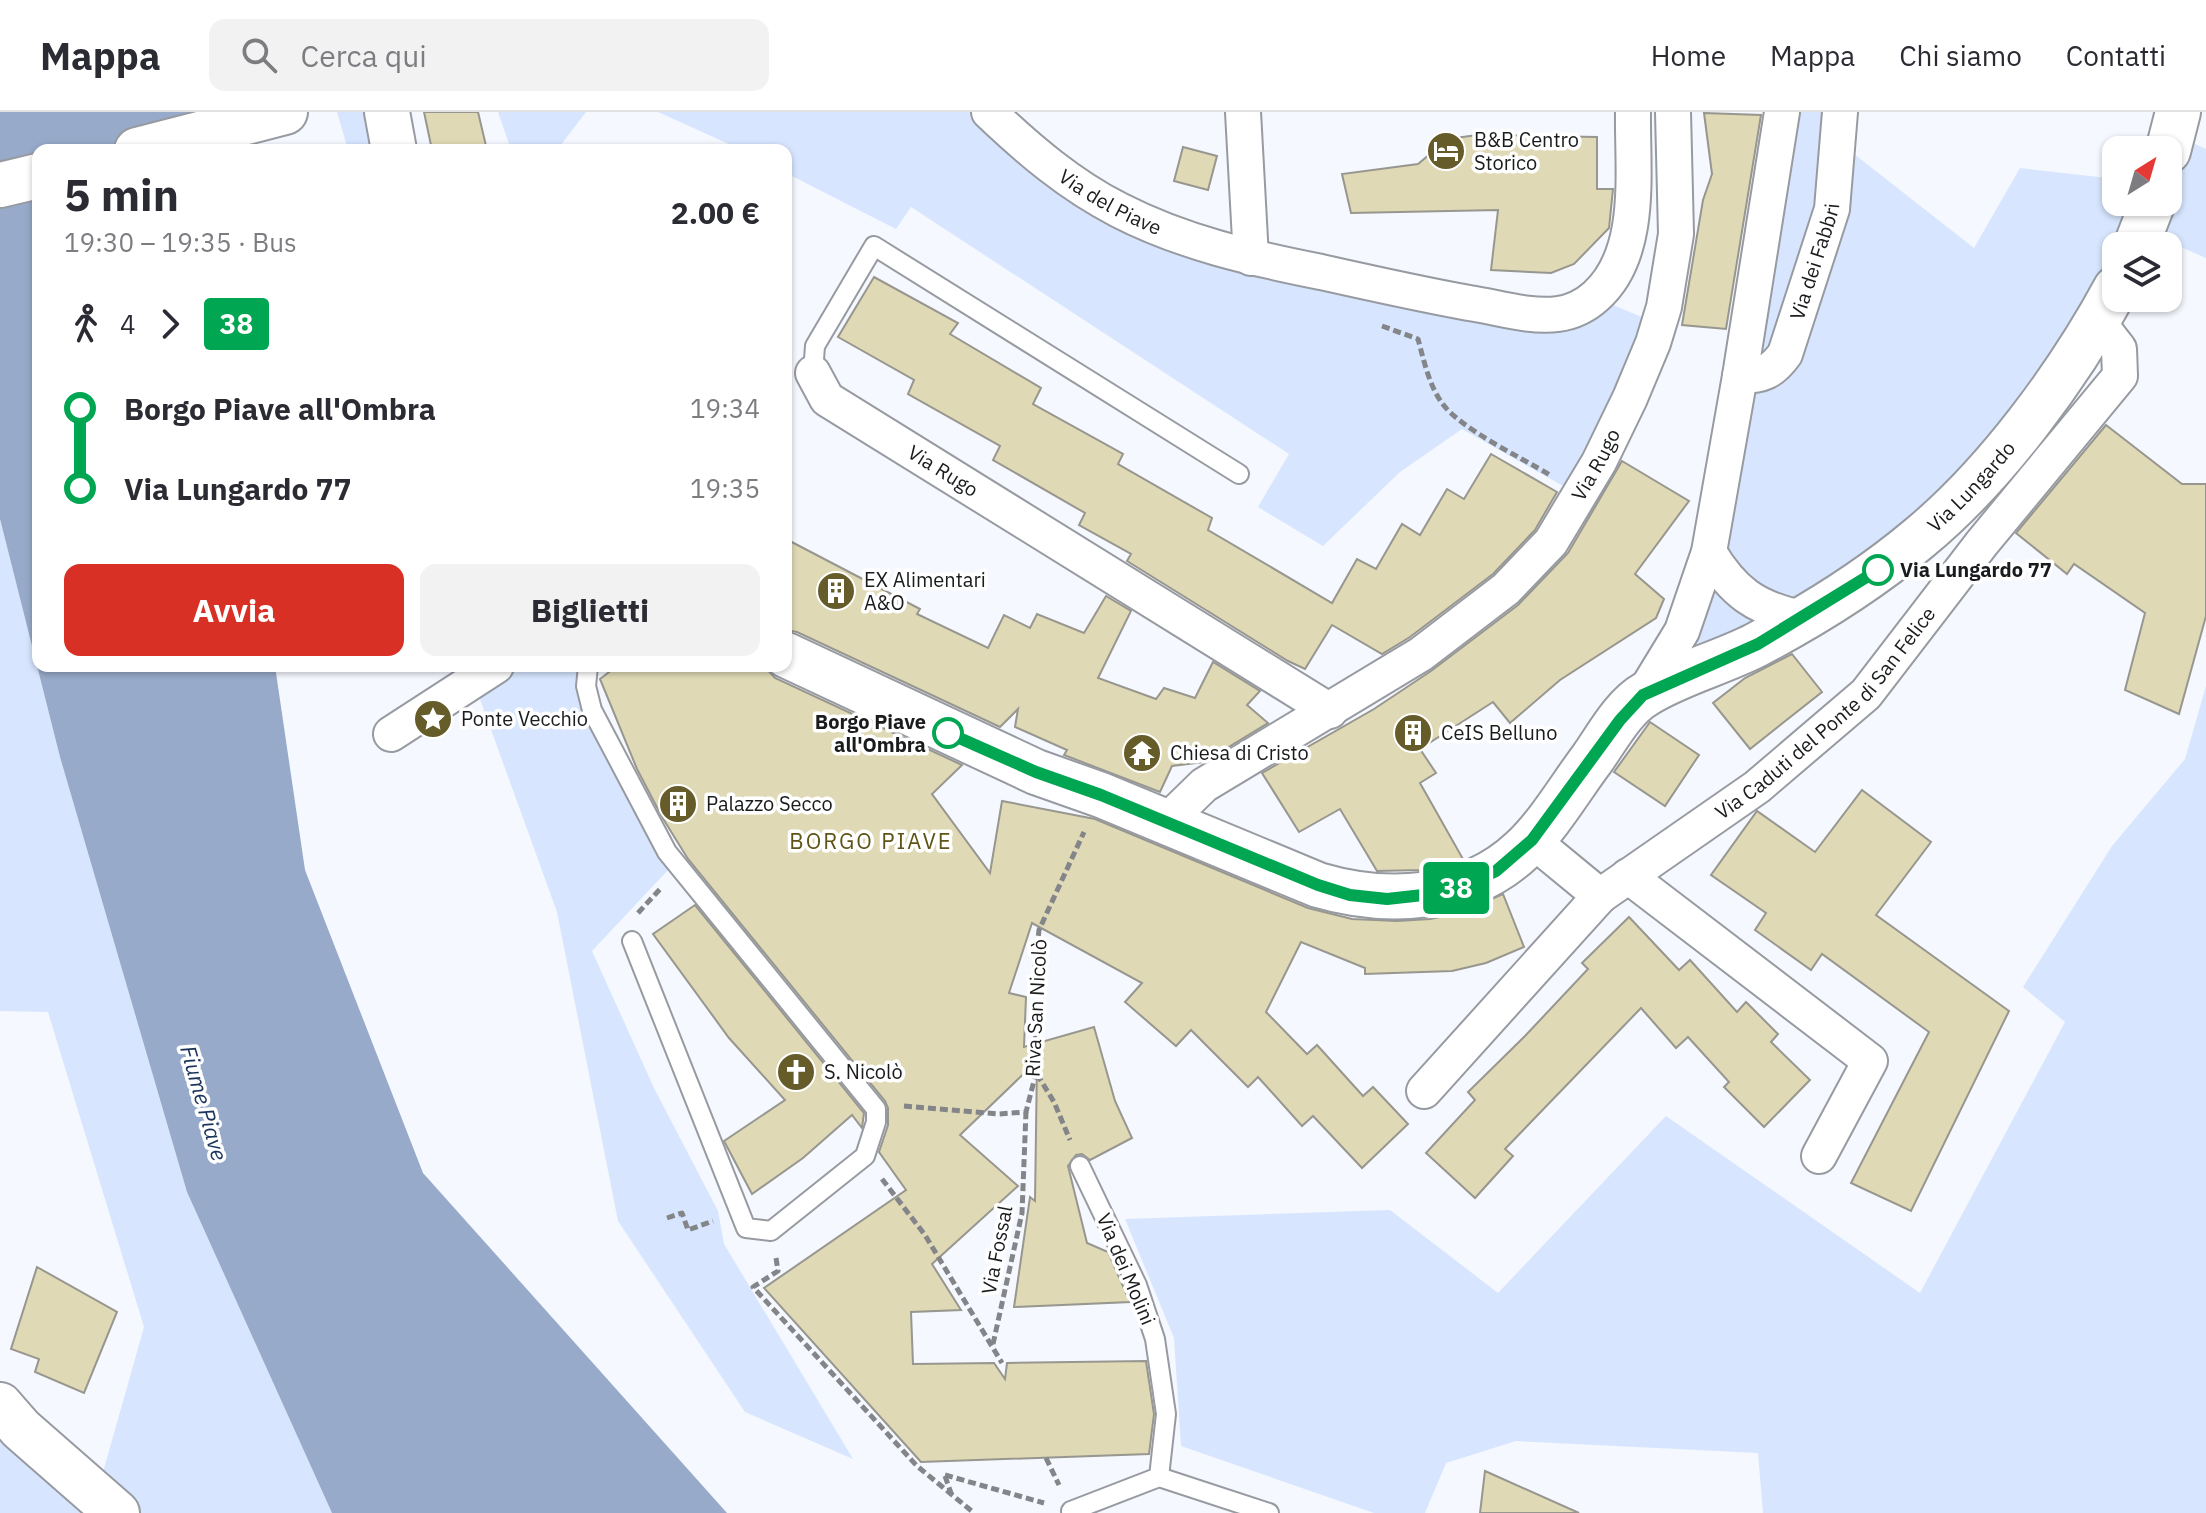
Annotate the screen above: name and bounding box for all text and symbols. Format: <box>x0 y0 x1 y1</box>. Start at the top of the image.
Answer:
search box <box>209 19 769 91</box>
text: Mappa <box>40 31 161 80</box>
icon: search <box>237 33 281 77</box>
text: Cerca qui <box>301 36 427 75</box>
text: Home <box>1651 37 1726 74</box>
text: Mappa <box>1770 37 1855 74</box>
text: Chi siamo <box>1899 37 2022 74</box>
text: Contatti <box>2066 37 2166 74</box>
place label: B&B Centro Storico <box>1474 126 1579 176</box>
hotel icon: B&B Centro Storico <box>1425 130 1467 172</box>
north arrow <box>2102 136 2182 216</box>
map controls <box>2102 136 2182 312</box>
street label: Via del Piave <box>1054 163 1166 241</box>
text: 5 min <box>64 166 179 223</box>
text: 2.00 € <box>671 193 760 232</box>
street label: Via dei Fabbri <box>1783 202 1845 323</box>
text: 19:30 – 19:35 · Bus <box>64 225 297 259</box>
button: layers <box>2102 232 2182 312</box>
icon: walk <box>64 302 108 346</box>
icon: forward <box>148 302 192 346</box>
text: 38 <box>220 305 253 342</box>
text: 4 <box>120 307 136 341</box>
text: Borgo Piave all'Ombra <box>124 389 436 428</box>
text: 19:34 <box>690 391 760 425</box>
street label: Via Rugo <box>1565 424 1626 506</box>
street label: Via Lungardo <box>1921 435 2021 538</box>
street label: Via Rugo <box>903 438 984 503</box>
text: Via Lungardo 77 <box>124 469 352 508</box>
text: 19:35 <box>690 471 760 505</box>
marker: Via Lungardo 77 <box>1863 555 1893 585</box>
place label: Via Lungardo 77 <box>1900 556 2052 583</box>
button: Avvia <box>64 564 404 656</box>
button: Biglietti <box>420 564 760 656</box>
place label: EX Alimentari A&O <box>864 566 986 616</box>
building icon: EX Alimentari A&O <box>815 570 857 612</box>
street label: Via Caduti del Ponte di San Felice <box>1709 601 1941 825</box>
place icon: Ponte Vecchio <box>412 698 454 740</box>
place label: Ponte Vecchio <box>461 705 588 732</box>
place label: Borgo Piave all'Ombra <box>815 708 926 758</box>
building icon: CeIS Belluno <box>1392 712 1434 754</box>
marker: Borgo Piave all'Ombra <box>933 718 963 748</box>
place label: CeIS Belluno <box>1441 719 1557 746</box>
temple icon: Chiesa di Cristo <box>1121 732 1163 774</box>
place label: Chiesa di Cristo <box>1170 739 1309 766</box>
building icon: Palazzo Secco <box>657 783 699 825</box>
place label: Palazzo Secco <box>706 790 833 817</box>
district label: BORGO PIAVE <box>789 826 953 855</box>
line badge: 38 <box>1420 862 1492 914</box>
text: 38 <box>1439 869 1473 906</box>
street label: Riva San Nicolò <box>1018 938 1053 1078</box>
water label: Fiume Piave <box>174 1042 235 1164</box>
church icon: S. Nicolò <box>775 1051 817 1093</box>
place label: S. Nicolò <box>824 1058 903 1085</box>
street label: Via Fossal <box>975 1203 1018 1297</box>
street label: Via dei Molini <box>1091 1209 1162 1329</box>

